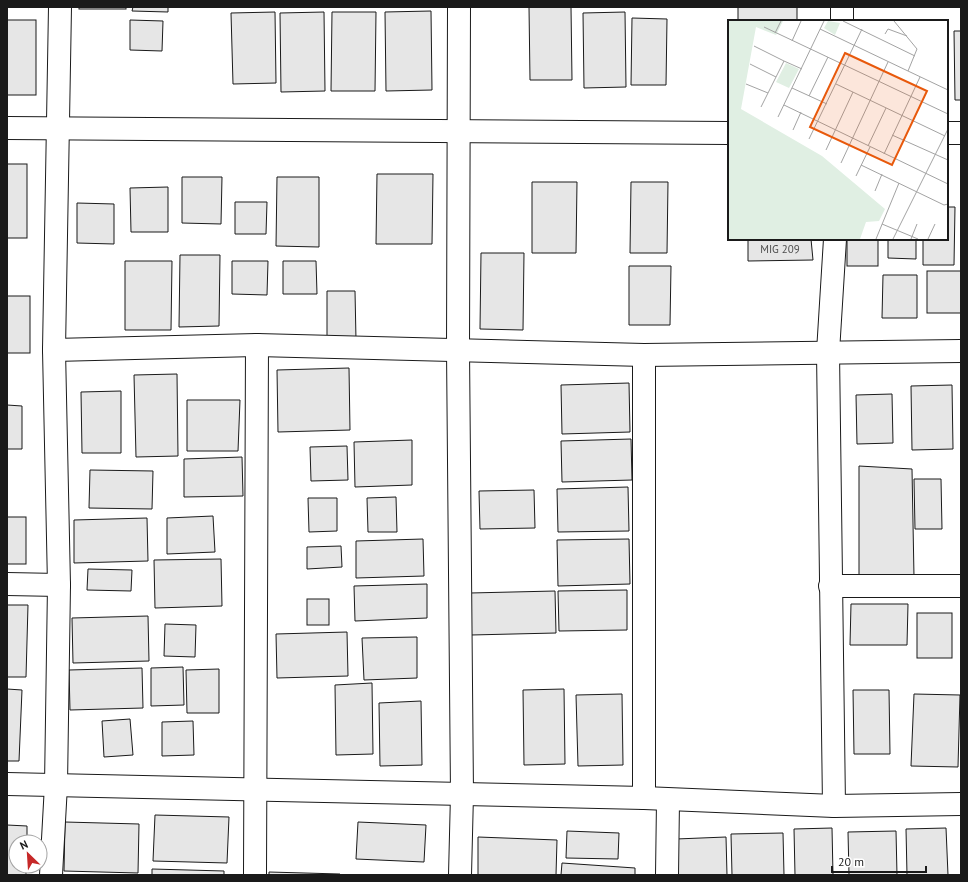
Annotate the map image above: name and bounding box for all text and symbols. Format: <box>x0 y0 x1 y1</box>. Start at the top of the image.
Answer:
inset map <box>728 20 948 240</box>
house number: MIG 209 <box>760 242 800 256</box>
north arrow <box>8 834 48 874</box>
text: N <box>18 837 30 853</box>
scale bar <box>832 848 926 874</box>
text: 20 m <box>838 854 864 869</box>

